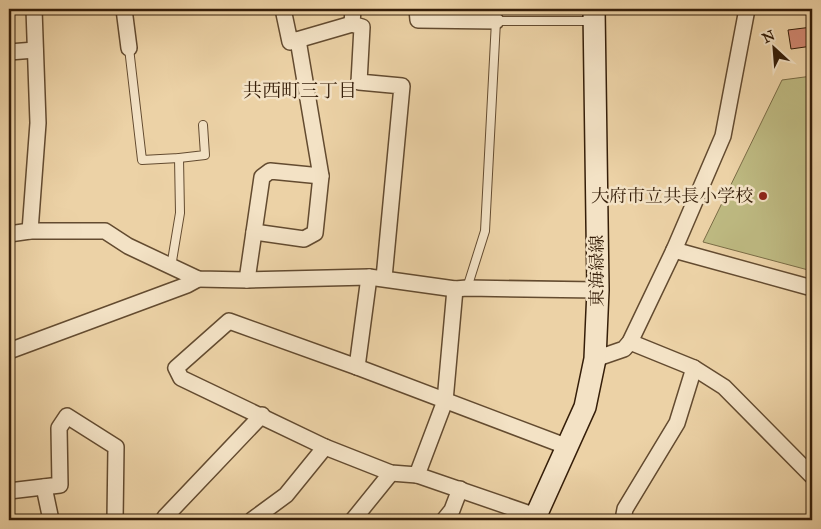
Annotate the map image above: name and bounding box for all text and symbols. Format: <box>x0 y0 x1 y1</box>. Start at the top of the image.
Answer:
north arrow <box>748 22 798 72</box>
text: N <box>759 26 778 47</box>
district label: 共西町三丁目 <box>243 79 357 102</box>
place label: 大府市立共長小学校 <box>591 185 753 207</box>
marker: 大府市立共長小学校 <box>757 190 769 202</box>
street label: 東海緑線 <box>586 235 608 307</box>

